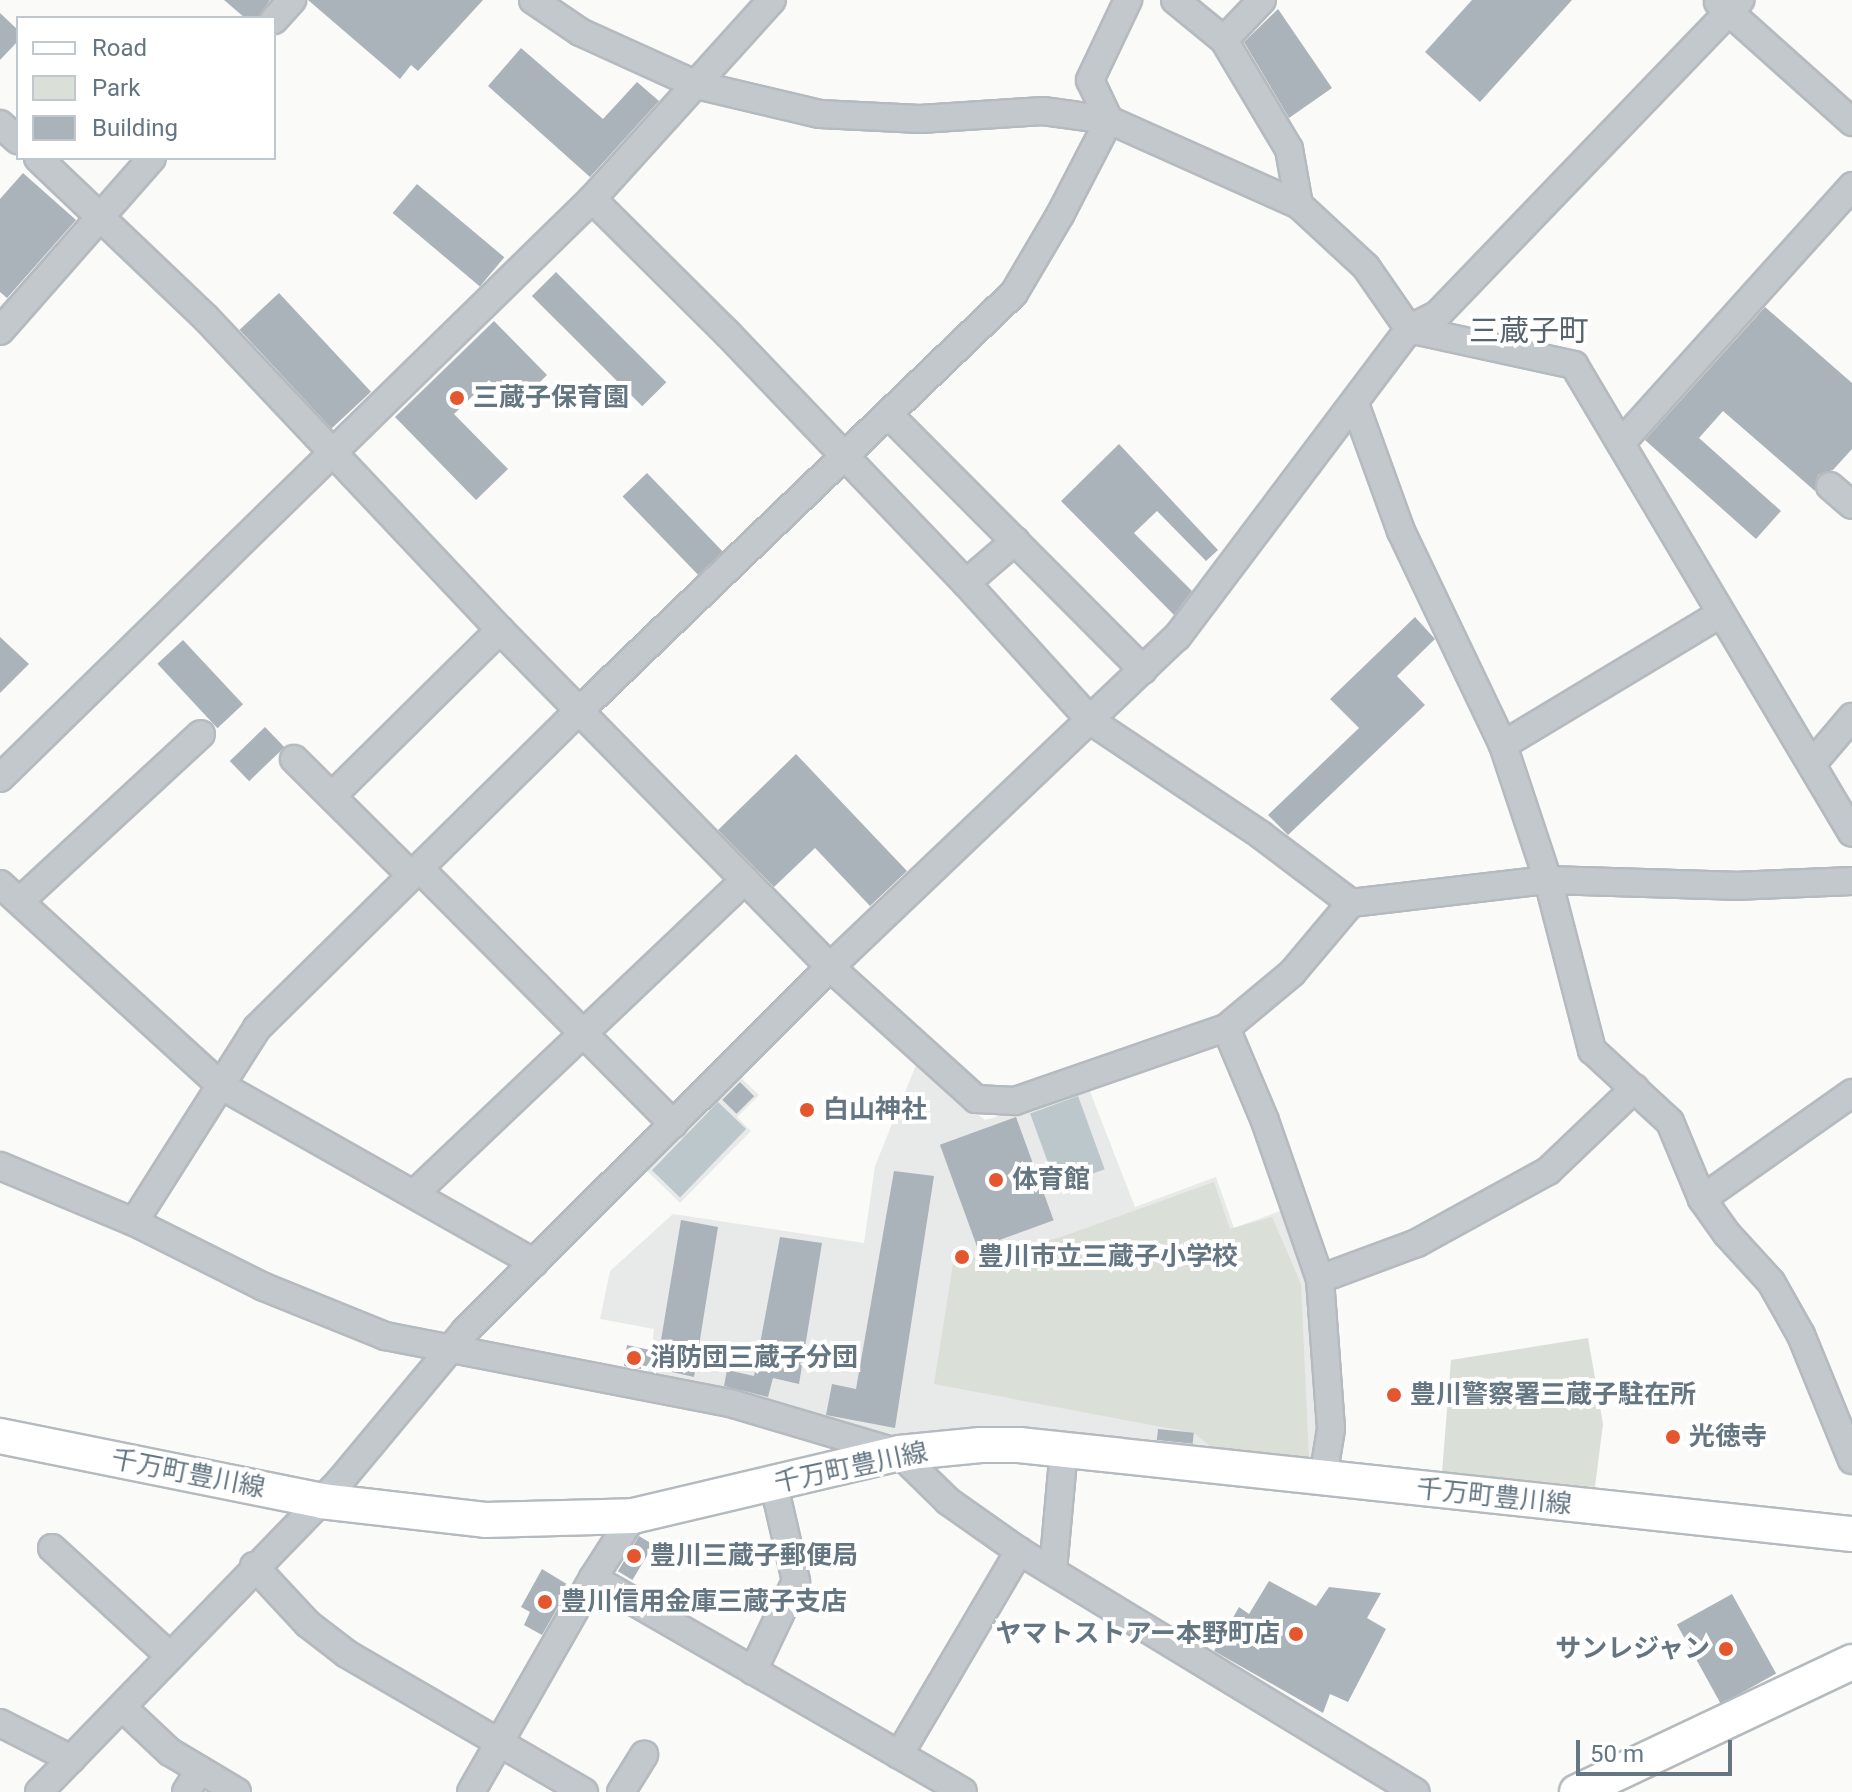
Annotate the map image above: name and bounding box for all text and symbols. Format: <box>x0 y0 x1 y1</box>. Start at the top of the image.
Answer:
legend <box>16 16 276 160</box>
text: Road <box>92 34 147 62</box>
text: Park <box>92 74 140 102</box>
text: Building <box>92 114 178 142</box>
district label: 三蔵子町 <box>1469 313 1589 349</box>
place label: 三蔵子保育園 <box>473 382 629 414</box>
marker: 三蔵子保育園 <box>448 389 466 407</box>
place label: 白山神社 <box>823 1094 927 1126</box>
marker: 白山神社 <box>798 1101 816 1119</box>
place label: 体育館 <box>1012 1164 1090 1196</box>
marker: 体育館 <box>987 1171 1005 1189</box>
place label: 豊川市立三蔵子小学校 <box>978 1241 1238 1273</box>
marker: 豊川市立三蔵子小学校 <box>953 1248 971 1266</box>
place label: 消防団三蔵子分団 <box>650 1342 858 1374</box>
marker: 消防団三蔵子分団 <box>625 1349 643 1367</box>
place label: 豊川警察署三蔵子駐在所 <box>1410 1379 1696 1411</box>
marker: 豊川警察署三蔵子駐在所 <box>1385 1386 1403 1404</box>
place label: 光徳寺 <box>1689 1421 1767 1453</box>
marker: 光徳寺 <box>1664 1428 1682 1446</box>
street label: 千万町豊川線 <box>771 1437 931 1499</box>
street label: 千万町豊川線 <box>108 1444 268 1504</box>
street label: 千万町豊川線 <box>1415 1473 1573 1521</box>
place label: 豊川三蔵子郵便局 <box>650 1540 858 1572</box>
marker: 豊川三蔵子郵便局 <box>625 1547 643 1565</box>
place label: 豊川信用金庫三蔵子支店 <box>561 1586 847 1618</box>
marker: 豊川信用金庫三蔵子支店 <box>536 1593 554 1611</box>
place label: ヤマトストアー本野町店 <box>996 1618 1280 1650</box>
marker: ヤマトストアー本野町店 <box>1287 1625 1305 1643</box>
place label: サンレジャン <box>1554 1633 1710 1665</box>
marker: サンレジャン <box>1717 1640 1735 1658</box>
scale bar <box>1580 1724 1736 1774</box>
text: 50 m <box>1590 1740 1644 1768</box>

